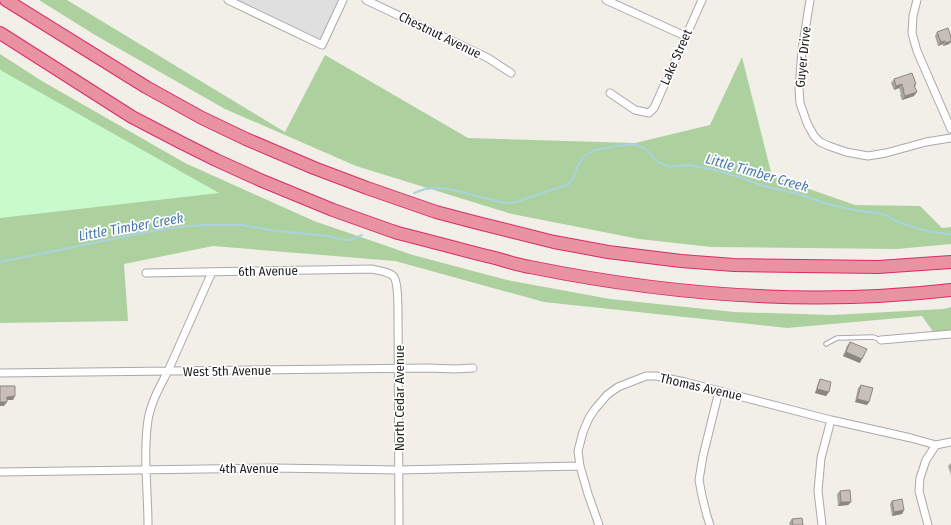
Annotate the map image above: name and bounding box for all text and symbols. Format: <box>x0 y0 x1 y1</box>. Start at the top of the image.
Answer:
street label: Chestnut Avenue <box>396 9 484 61</box>
street label: Lake Street <box>657 26 695 87</box>
street label: Guyer Drive <box>792 26 814 88</box>
water label: Little Timber Creek <box>704 150 811 196</box>
water label: Little Timber Creek <box>77 209 185 245</box>
street label: 6th Avenue <box>238 263 298 279</box>
street label: North Cedar Avenue <box>392 345 407 451</box>
street label: West 5th Avenue <box>183 363 271 379</box>
street label: Thomas Avenue <box>659 370 743 404</box>
street label: 4th Avenue <box>219 461 279 476</box>

